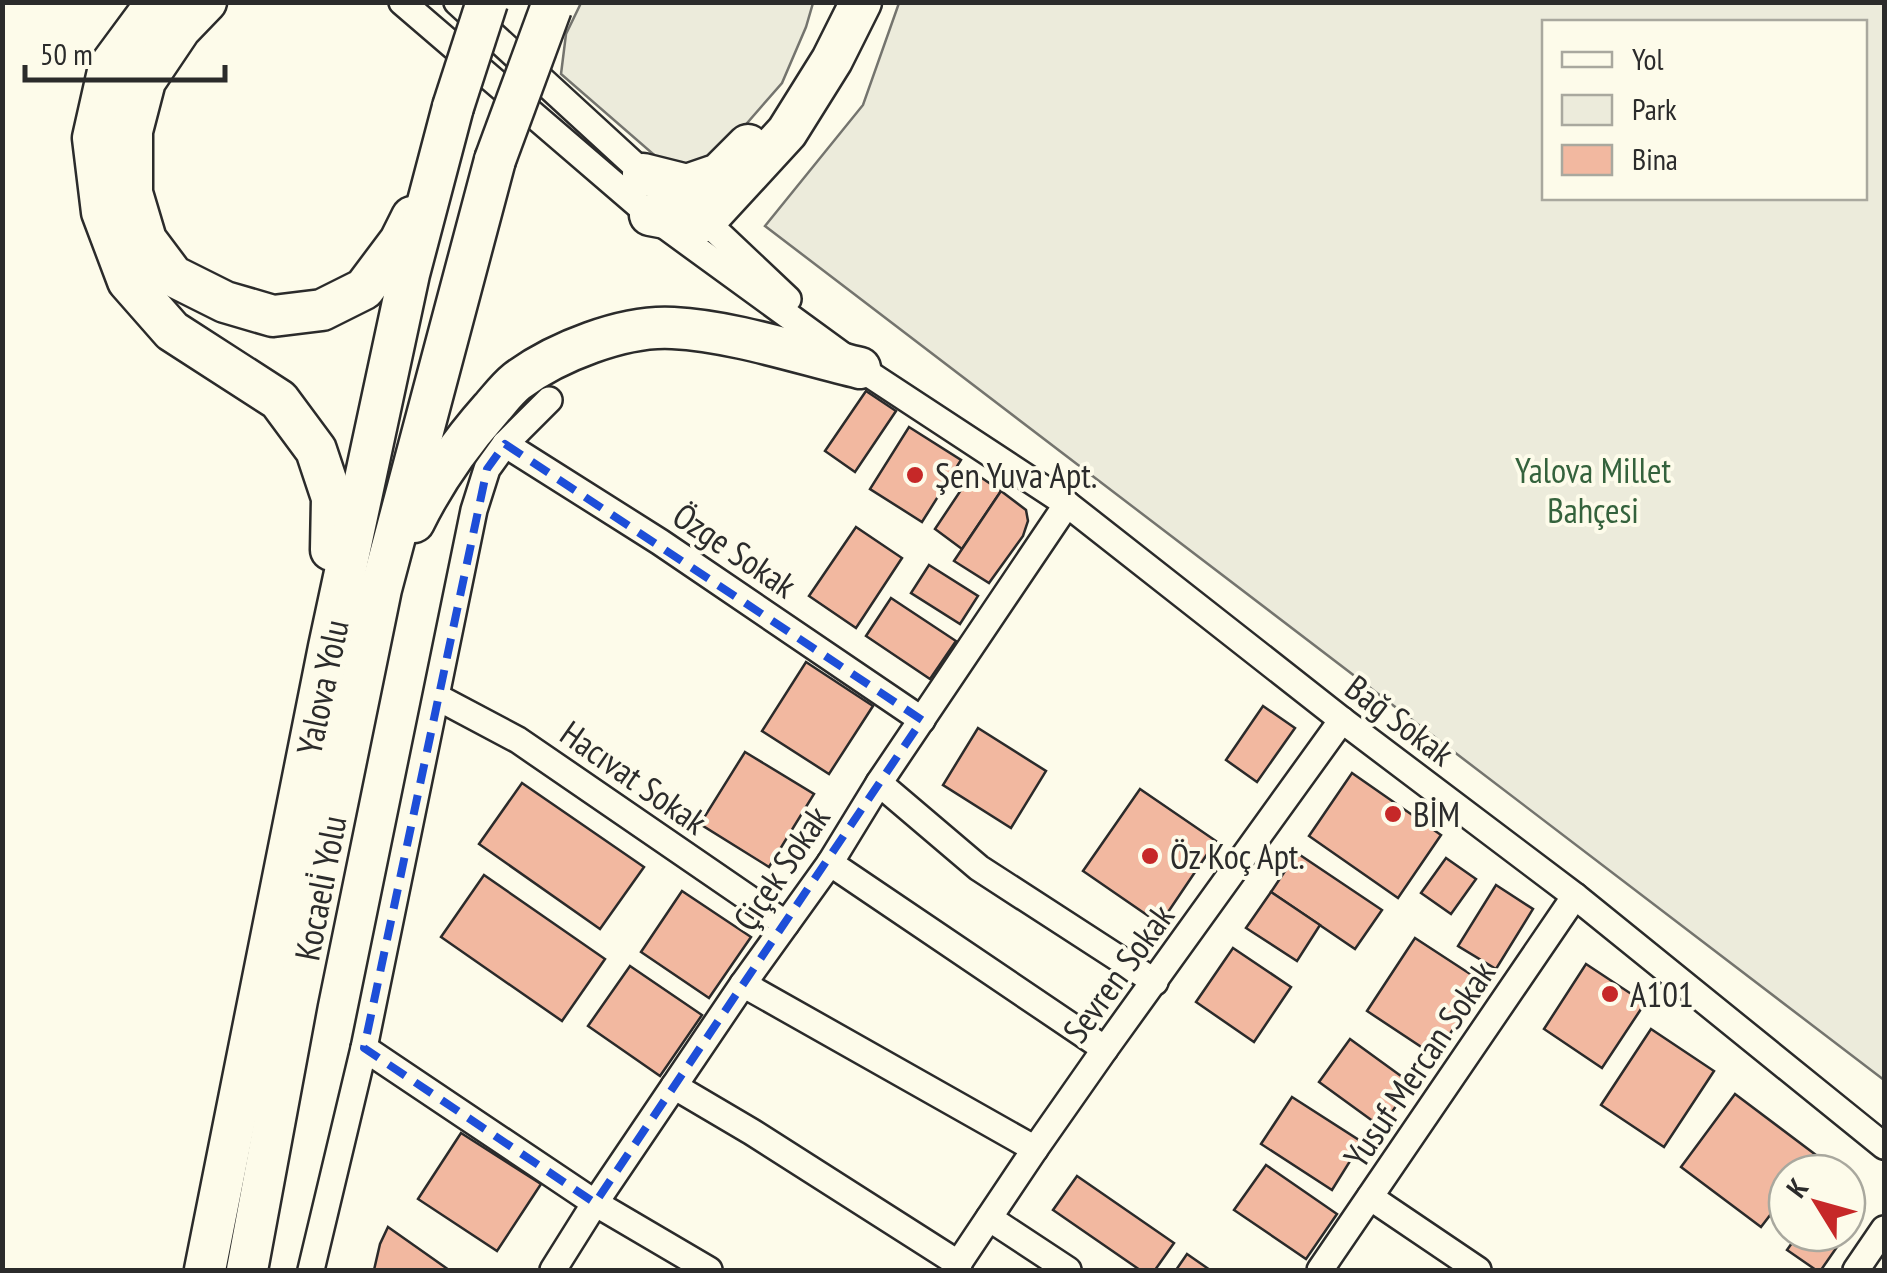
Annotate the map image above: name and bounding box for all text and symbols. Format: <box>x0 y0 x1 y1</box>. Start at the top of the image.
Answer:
scale bar <box>25 20 225 82</box>
legend <box>1542 20 1867 200</box>
text: 50 m <box>40 34 93 73</box>
text: Yol <box>1632 39 1663 78</box>
text: Park <box>1632 89 1677 128</box>
text: Bina <box>1632 139 1678 178</box>
park label: Yalova Millet Bahçesi <box>1515 447 1671 533</box>
place label: Şen Yuva Apt. <box>935 452 1097 498</box>
marker: Şen Yuva Apt. <box>904 464 926 486</box>
street label: Özge Sokak <box>664 492 806 608</box>
street label: Yalova Yolu <box>285 615 359 759</box>
street label: Bağ Sokak <box>1337 664 1464 776</box>
street label: Hacıvat Sokak <box>552 710 717 844</box>
place label: BİM <box>1413 791 1460 837</box>
street label: Çiçek Sokak <box>722 796 840 939</box>
marker: BİM <box>1382 803 1404 825</box>
street label: Kocaeli̇ Yolu <box>283 812 357 964</box>
place label: Öz Koç Apt. <box>1170 833 1305 879</box>
marker: Öz Koç Apt. <box>1139 845 1161 867</box>
street label: Sevren Sokak <box>1052 894 1184 1051</box>
street label: Yusuf Mercan Sokak <box>1333 952 1505 1176</box>
place label: A101 <box>1630 971 1694 1017</box>
marker: A101 <box>1599 983 1621 1005</box>
north arrow <box>1767 1153 1867 1253</box>
text: K <box>1777 1170 1816 1205</box>

